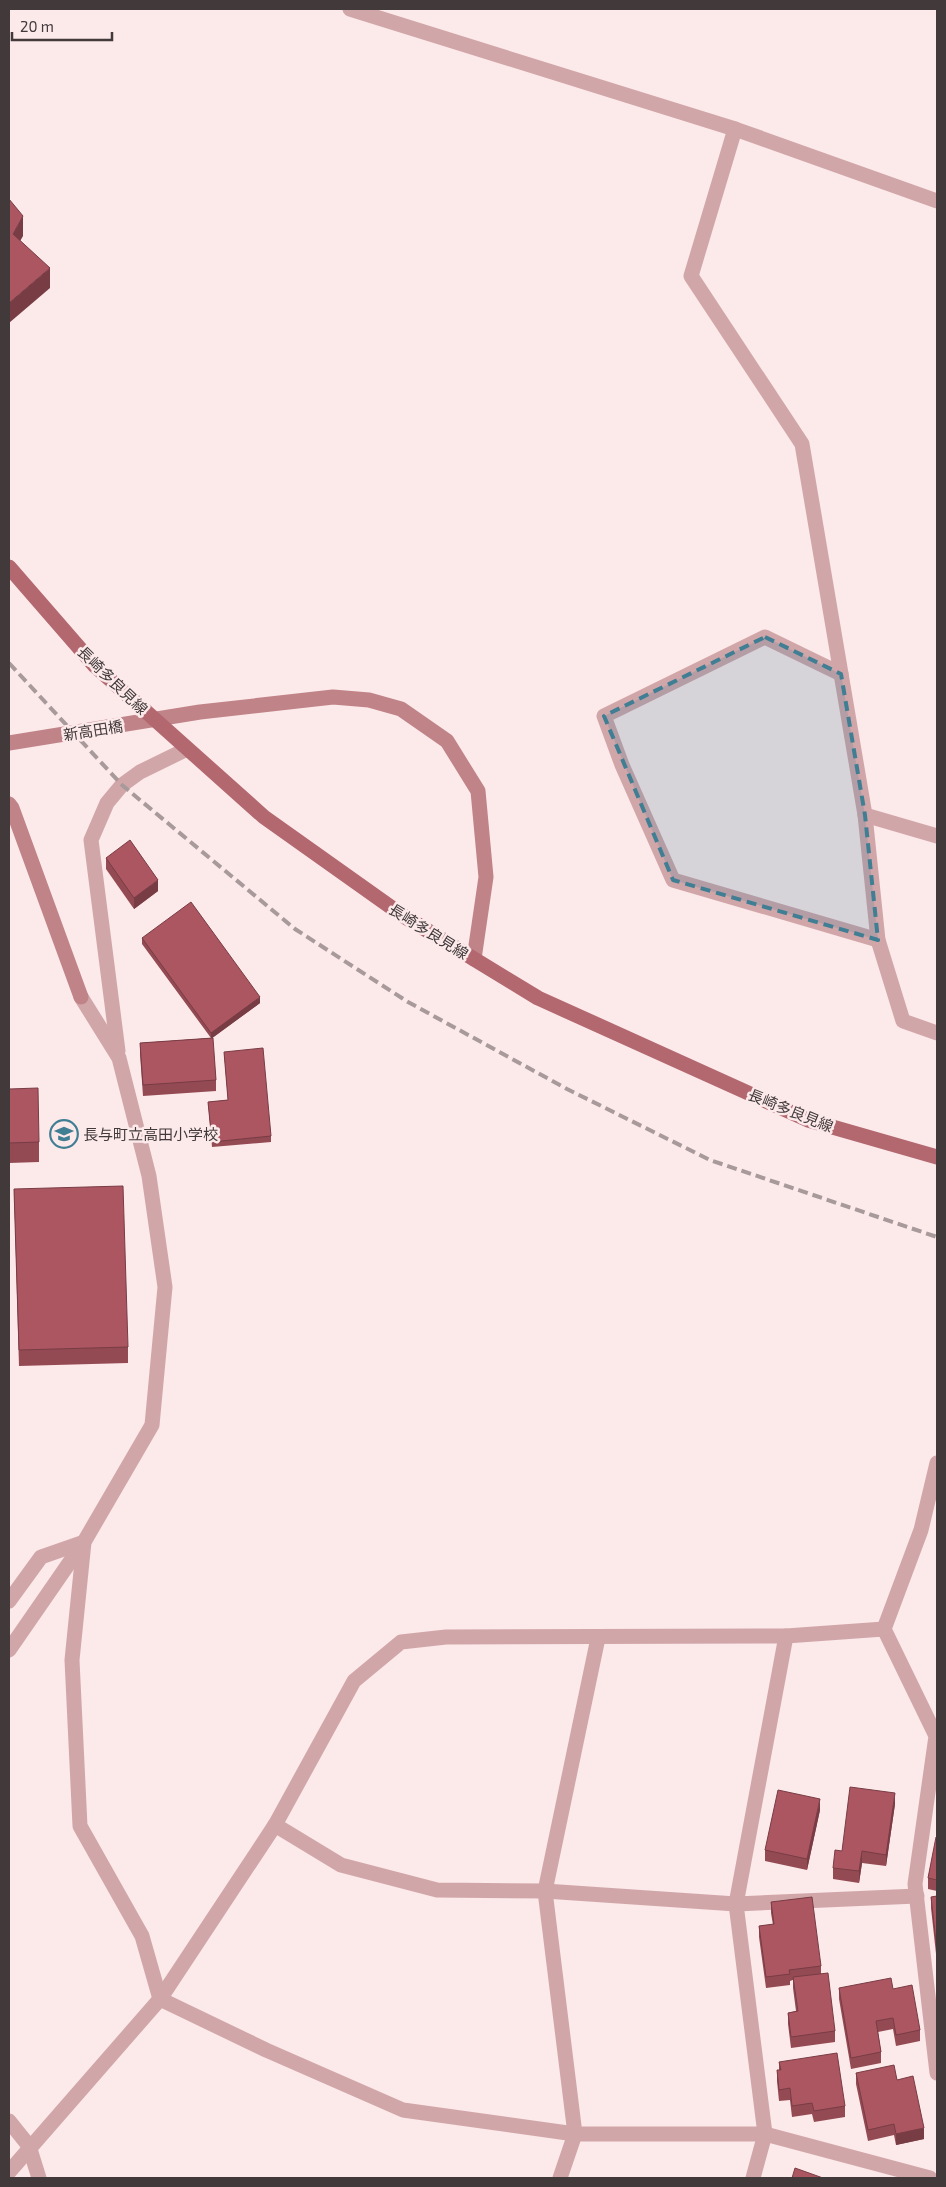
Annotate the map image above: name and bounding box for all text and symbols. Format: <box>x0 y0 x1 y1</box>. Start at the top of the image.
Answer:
scale bar <box>12 10 112 42</box>
text: 20 m <box>20 17 54 35</box>
street label: 長崎多良見線 <box>74 642 152 718</box>
street label: 新高田橋 <box>62 716 124 744</box>
street label: 長崎多良見線 <box>386 900 472 962</box>
street label: 長崎多良見線 <box>746 1085 836 1135</box>
school or university icon: 長与町立高田小学校 <box>49 1119 79 1149</box>
place label: 長与町立高田小学校 <box>83 1125 218 1143</box>

